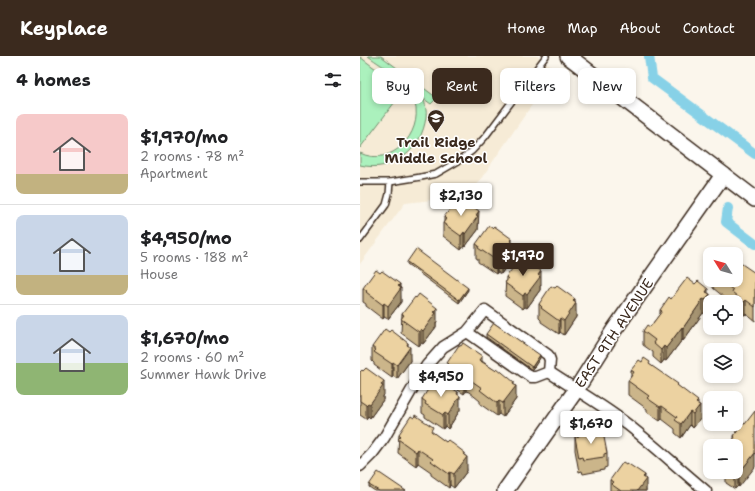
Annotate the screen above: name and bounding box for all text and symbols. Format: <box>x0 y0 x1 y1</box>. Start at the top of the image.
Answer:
text: Keyplace <box>20 16 108 41</box>
text: Home <box>507 19 546 37</box>
text: Map <box>568 19 598 37</box>
text: About <box>620 19 661 37</box>
text: Contact <box>683 19 735 37</box>
chip: Buy <box>372 68 424 104</box>
chip: Rent <box>432 68 492 104</box>
chip: Filters <box>500 68 570 104</box>
chip: New <box>578 68 636 104</box>
text: 4 homes <box>16 69 91 91</box>
icon: filters <box>322 69 344 91</box>
school or university icon: Trail Ridge Middle School <box>426 108 446 133</box>
text: $1,970/mo <box>140 126 228 148</box>
icon: home <box>48 130 96 178</box>
place label: Trail Ridge Middle School <box>385 133 488 167</box>
text: 2 rooms · 78 m² <box>140 148 244 165</box>
text: Apartment <box>140 165 208 182</box>
pin: $2,130 <box>428 183 494 217</box>
text: $2,130 <box>439 187 483 204</box>
text: $4,950/mo <box>140 227 232 249</box>
icon: home <box>48 231 96 279</box>
pin: $1,970 <box>490 243 556 277</box>
text: $1,970 <box>502 247 544 264</box>
north arrow <box>703 247 743 287</box>
map controls <box>703 247 743 479</box>
text: 5 rooms · 188 m² <box>140 249 248 266</box>
text: House <box>140 266 178 283</box>
street label: EAST 9TH AVENUE <box>571 275 657 391</box>
button: locate <box>703 295 743 335</box>
text: $1,670/mo <box>140 327 229 349</box>
icon: home <box>48 331 96 379</box>
button: layers <box>703 343 743 383</box>
text: 2 rooms · 60 m² <box>140 349 244 366</box>
pin: $4,950 <box>408 364 474 398</box>
text: Summer Hawk Drive <box>140 366 267 383</box>
text: $4,950 <box>418 368 464 385</box>
button: + <box>703 391 743 431</box>
pin: $1,670 <box>558 411 624 445</box>
text: $1,670 <box>569 415 613 432</box>
button: − <box>703 439 743 479</box>

